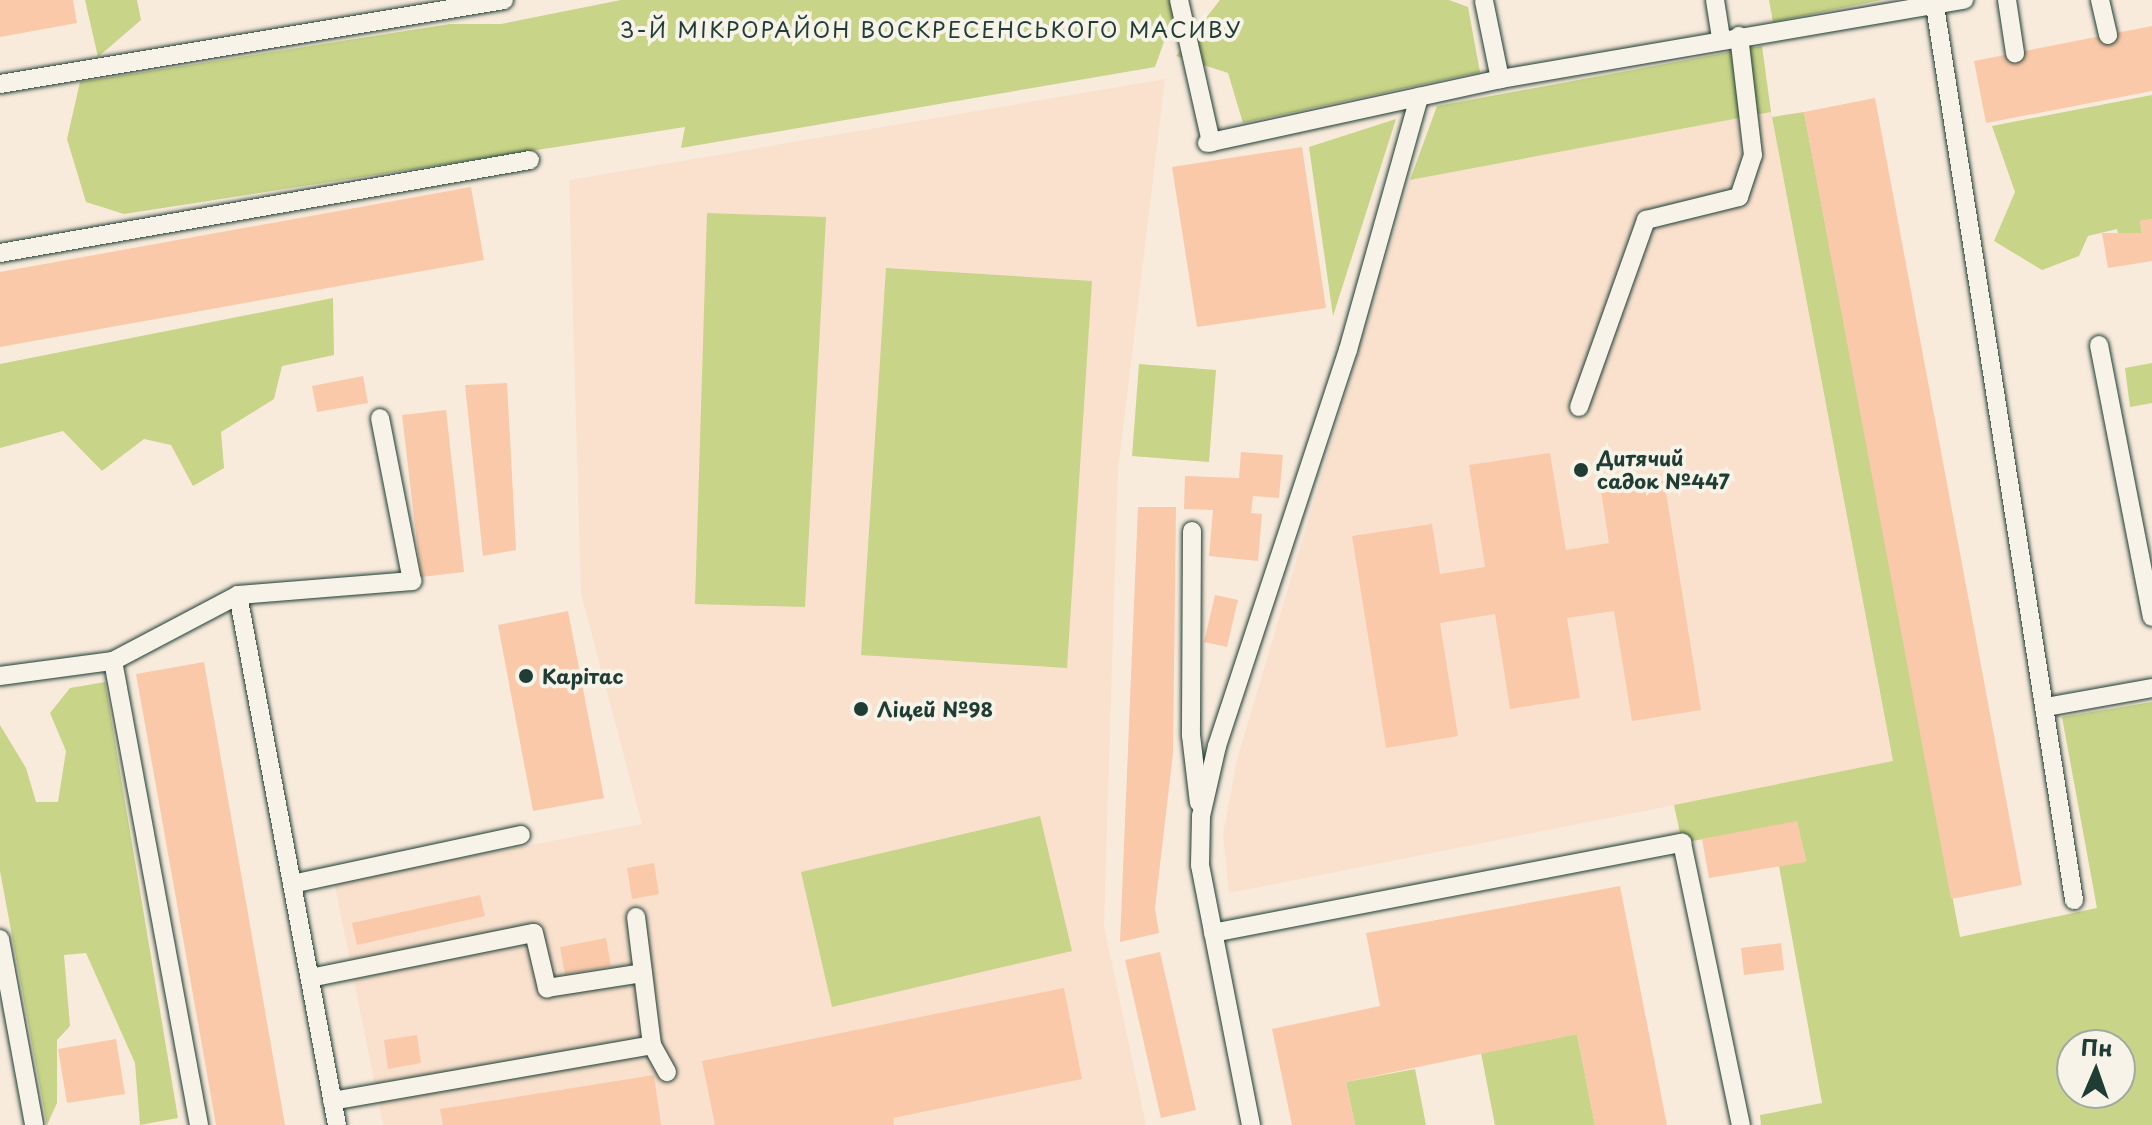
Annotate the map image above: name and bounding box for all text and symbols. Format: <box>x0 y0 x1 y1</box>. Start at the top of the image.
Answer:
district label: 3-Й МІКРОРАЙОН ВОСКРЕСЕНСЬКОГО МАСИВУ <box>619 16 1243 42</box>
place label: Дитячий садок №447 <box>1597 446 1729 493</box>
marker: Дитячий садок №447 <box>1572 461 1590 479</box>
place label: Карітас <box>542 664 624 688</box>
marker: Карітас <box>517 667 535 685</box>
place label: Ліцей №98 <box>877 697 993 721</box>
marker: Ліцей №98 <box>852 700 870 718</box>
north arrow <box>2056 1029 2136 1109</box>
text: Пн <box>2080 1029 2113 1064</box>

